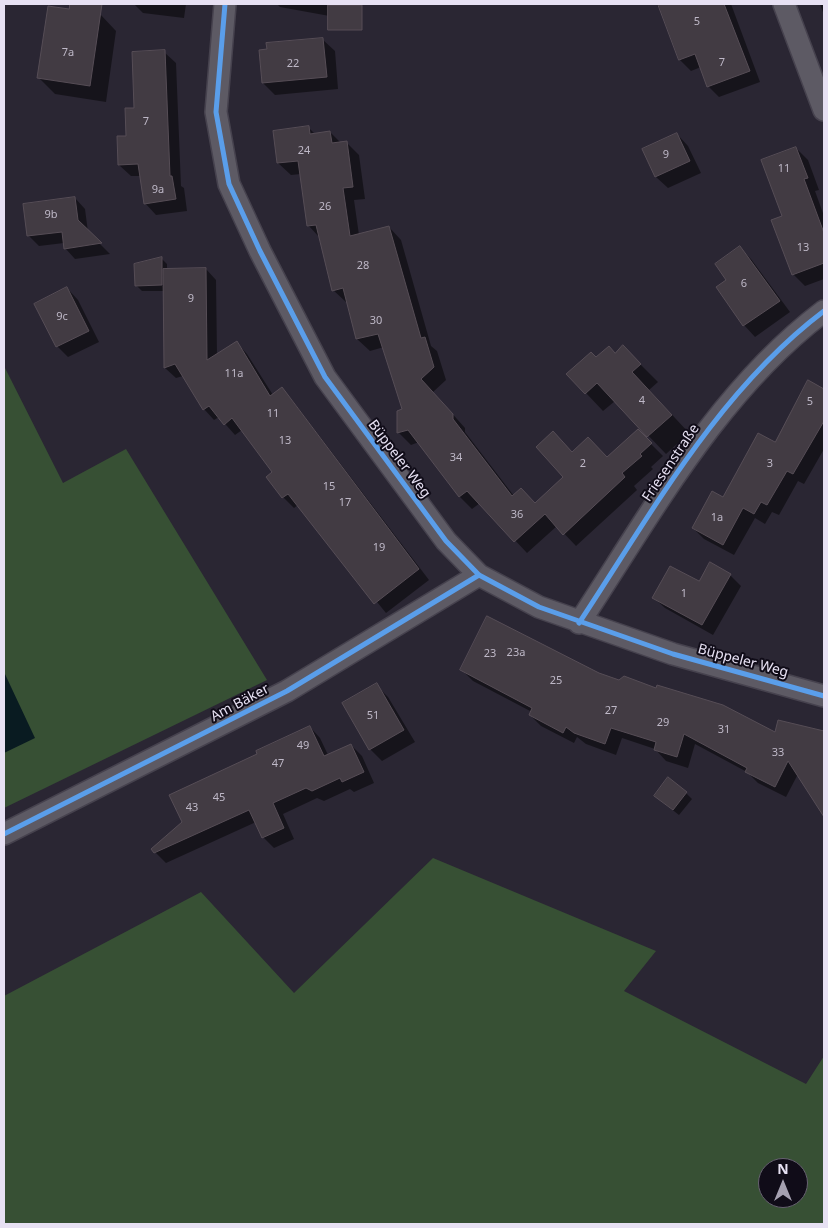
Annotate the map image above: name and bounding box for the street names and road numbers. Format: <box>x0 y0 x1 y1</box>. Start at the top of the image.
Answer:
street label: Büppeler Weg <box>364 417 434 501</box>
street label: Friesenstraße <box>639 421 703 505</box>
street label: Büppeler Weg <box>696 641 790 681</box>
street label: Am Bäker <box>208 681 272 725</box>

